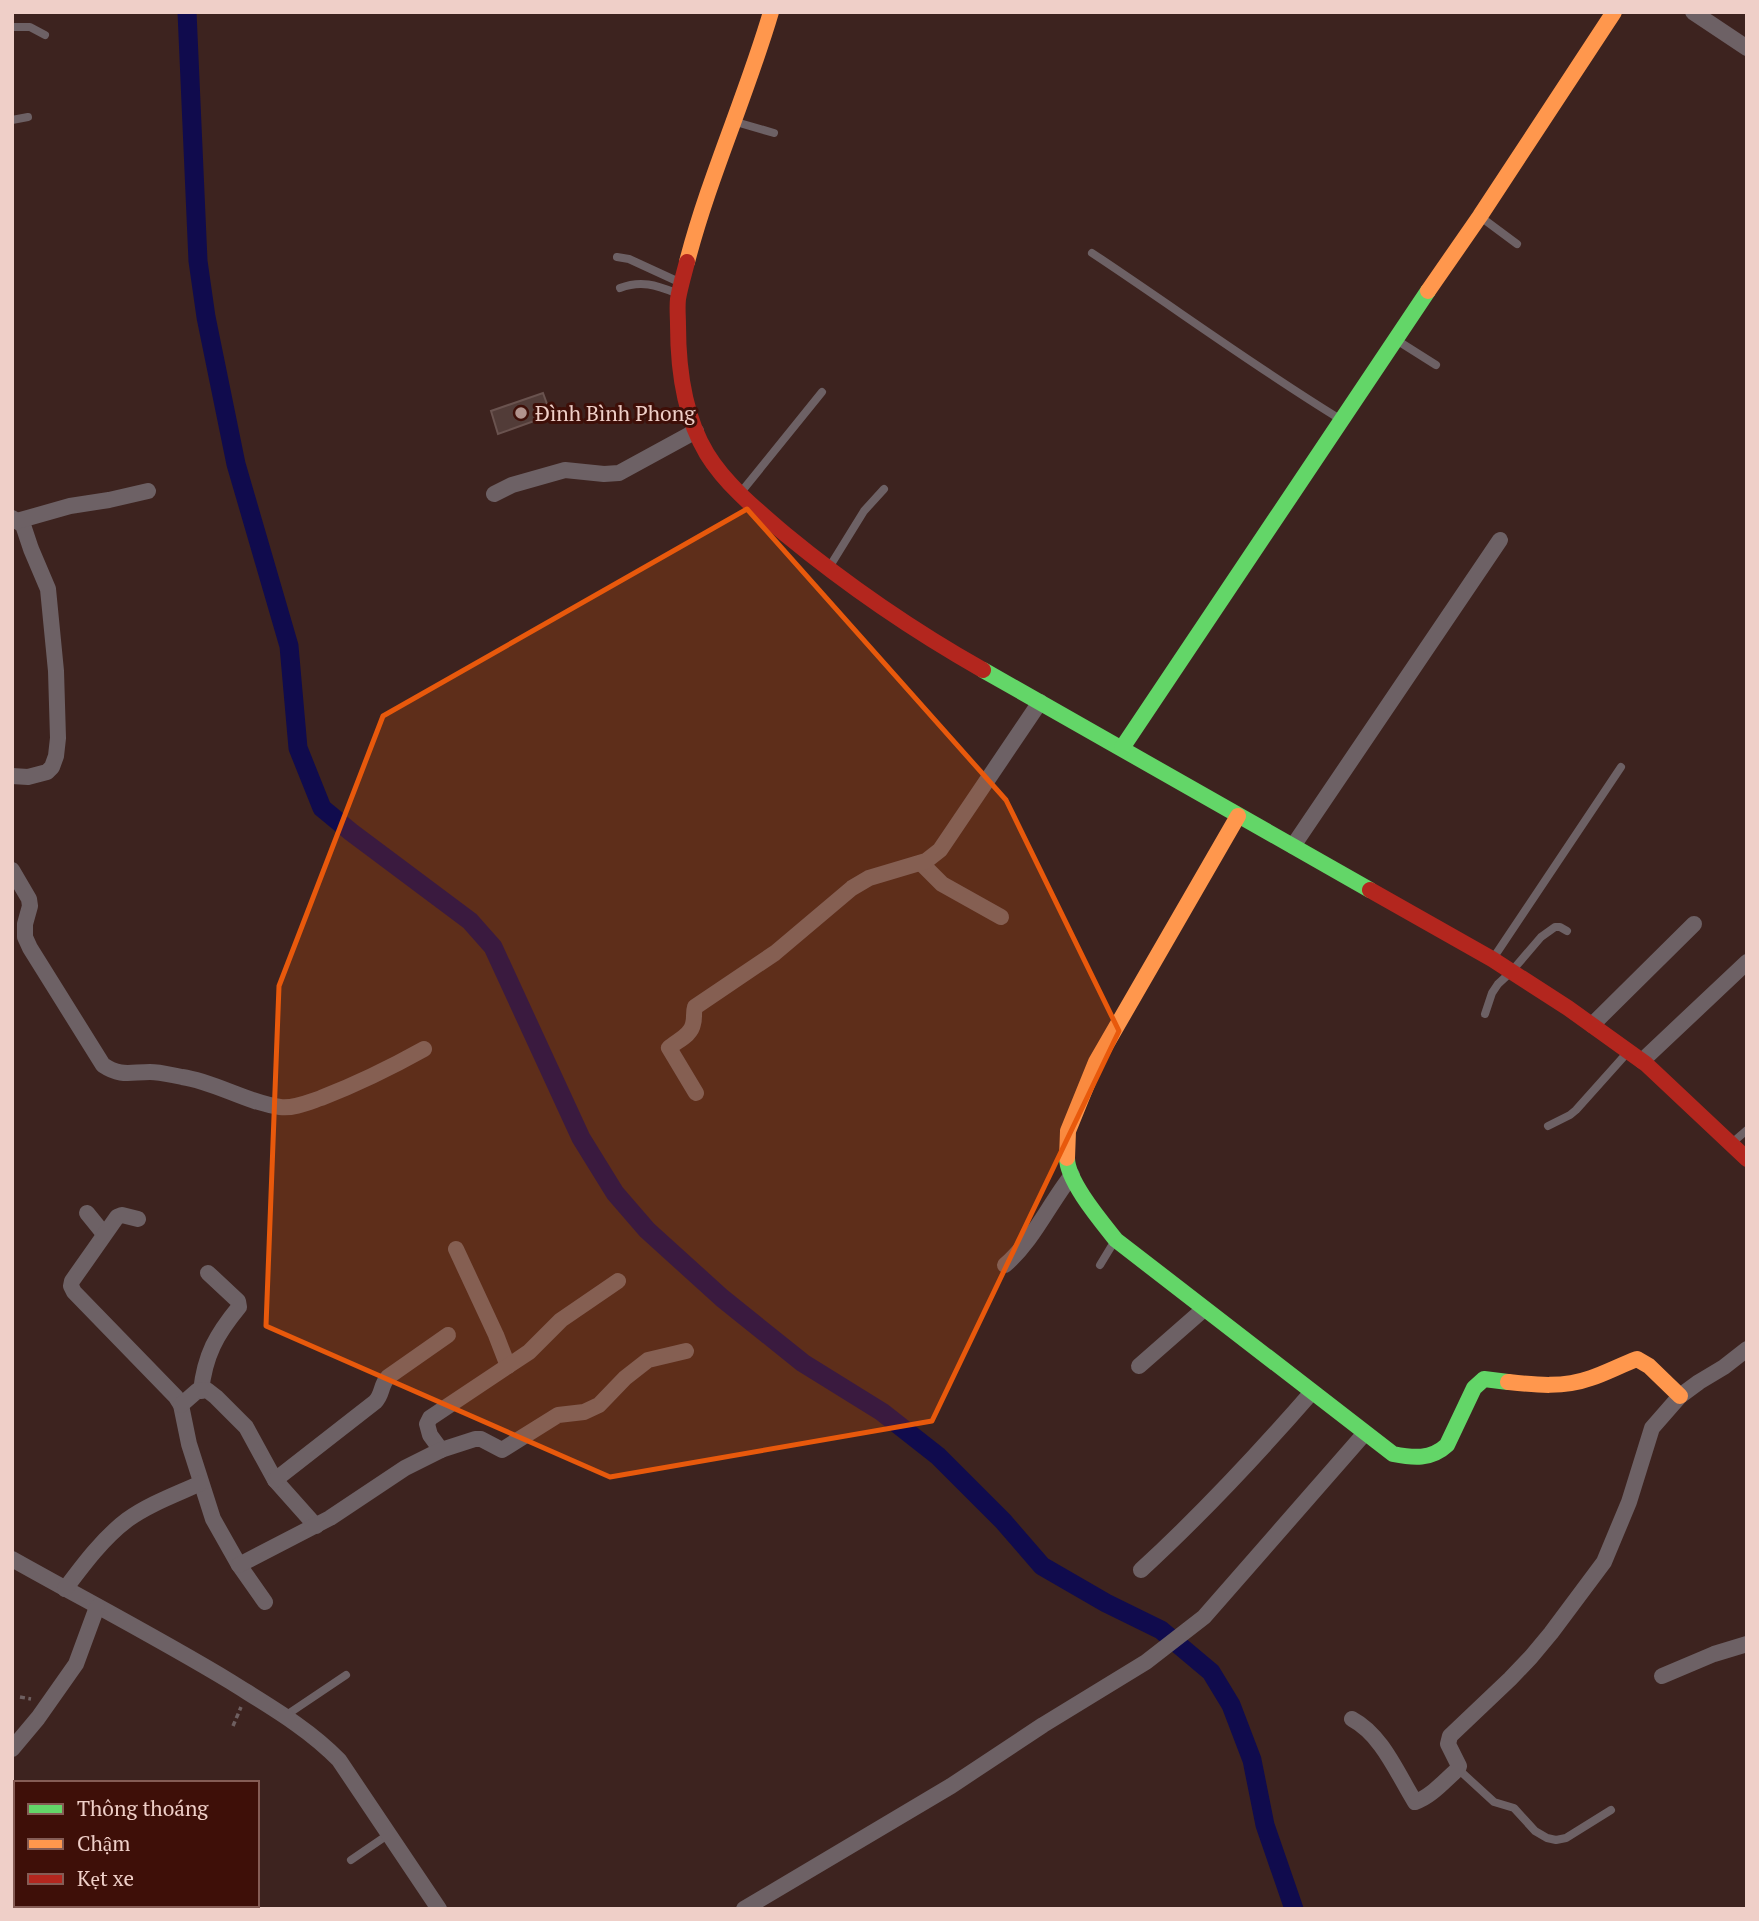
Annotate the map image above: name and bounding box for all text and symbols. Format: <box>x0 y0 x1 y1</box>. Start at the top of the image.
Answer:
place label: Đình Bình Phong <box>535 399 696 427</box>
marker: Đình Bình Phong <box>513 405 529 421</box>
legend <box>14 1781 259 1907</box>
text: Thông thoáng <box>77 1794 209 1822</box>
text: Chậm <box>77 1829 130 1857</box>
text: Kẹt xe <box>77 1864 134 1892</box>

